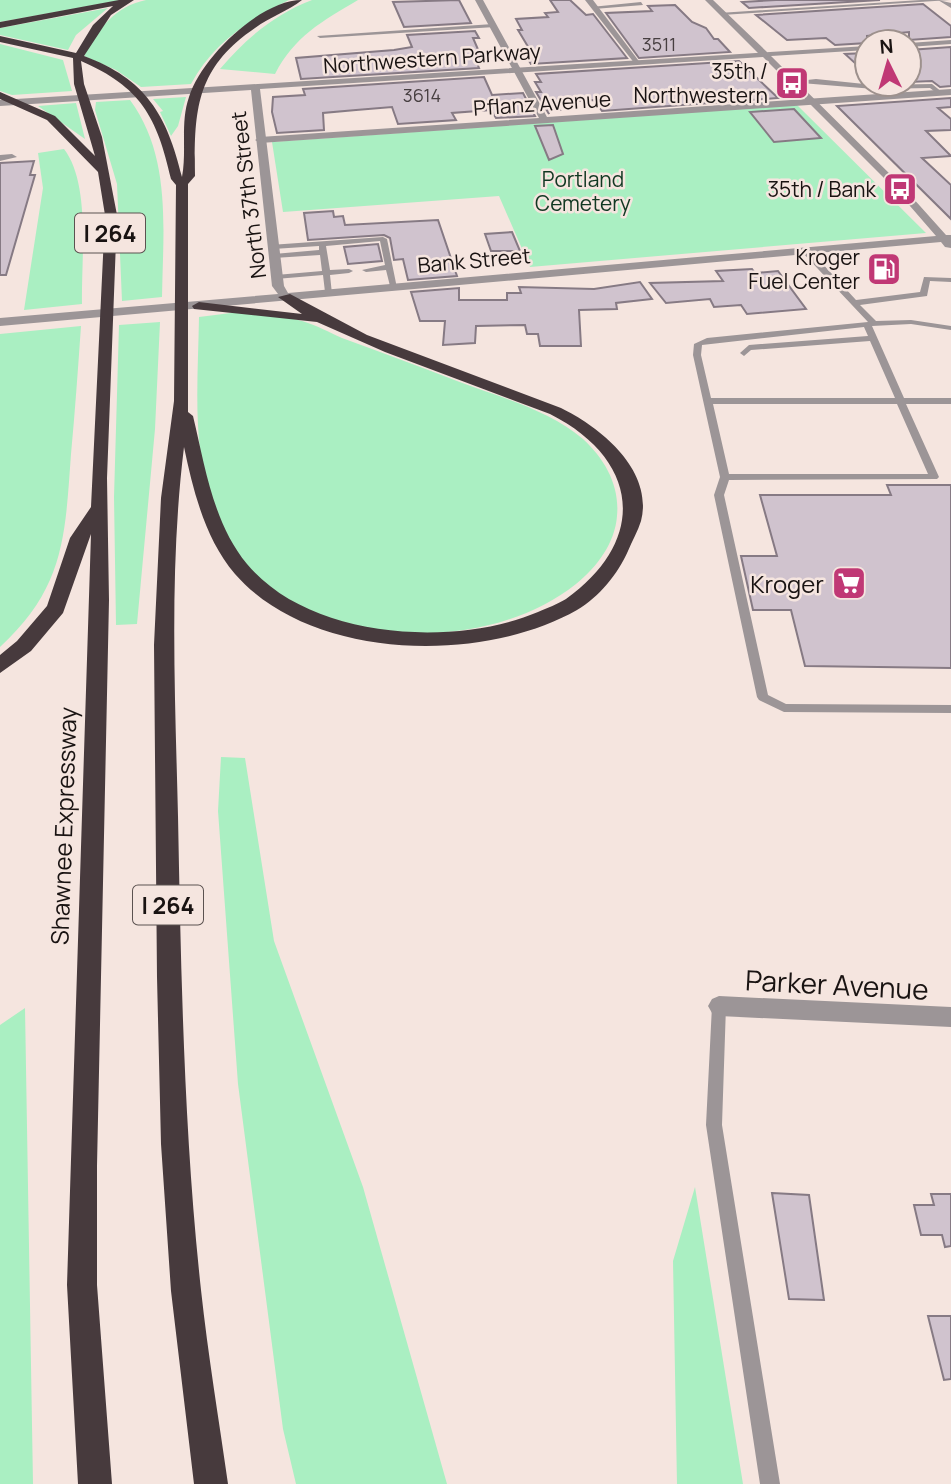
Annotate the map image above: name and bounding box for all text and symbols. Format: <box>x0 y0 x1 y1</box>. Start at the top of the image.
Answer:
north arrow <box>853 28 923 98</box>
house number: 3511 <box>642 32 676 56</box>
text: N <box>879 33 894 60</box>
street label: Northwestern Parkway <box>322 36 542 80</box>
place label: 35th / Northwestern <box>633 57 768 109</box>
bus stop icon: 35th / Northwestern <box>773 64 811 102</box>
house number: 3614 <box>403 83 441 107</box>
street label: Pflanz Avenue <box>472 84 612 122</box>
street label: North 37th Street <box>224 110 272 280</box>
park label: Portland Cemetery <box>535 165 631 217</box>
bus stop icon: 35th / Bank <box>881 170 919 208</box>
place label: 35th / Bank <box>767 175 877 203</box>
road number: I 264 <box>75 214 145 252</box>
street label: Bank Street <box>416 241 532 279</box>
place label: Kroger Fuel Center <box>748 243 860 295</box>
fuel station icon: Kroger Fuel Center <box>865 250 903 288</box>
supermarket icon: Kroger <box>830 564 868 602</box>
place label: Kroger <box>750 567 824 600</box>
street label: Shawnee Expressway <box>42 706 84 946</box>
road number: I 264 <box>133 885 203 924</box>
street label: Parker Avenue <box>744 960 930 1008</box>

